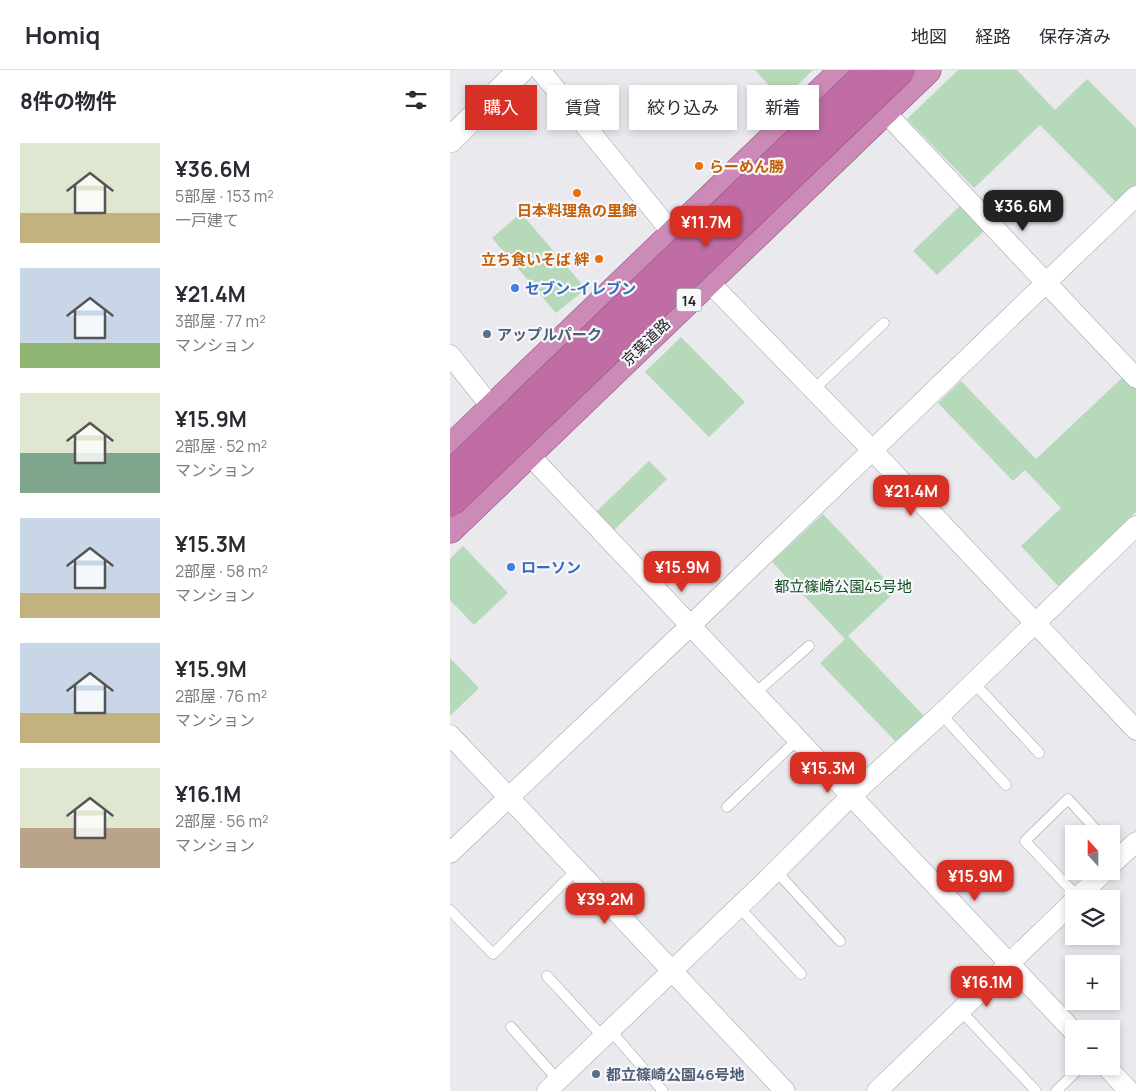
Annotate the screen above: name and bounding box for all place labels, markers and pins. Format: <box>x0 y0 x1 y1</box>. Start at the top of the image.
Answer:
place label: らーめん勝 <box>709 156 784 177</box>
marker: らーめん勝 <box>693 160 705 172</box>
marker: 日本料理魚の里錦 <box>571 187 583 199</box>
pin: ¥36.6M <box>982 190 1064 232</box>
place label: 日本料理魚の里錦 <box>517 200 637 221</box>
pin: ¥11.7M <box>665 206 747 248</box>
place label: 立ち食いそば 絆 <box>481 249 590 270</box>
marker: 立ち食いそば 絆 <box>593 253 605 265</box>
place label: セブン-イレブン <box>525 278 636 299</box>
marker: セブン-イレブン <box>509 282 521 294</box>
place label: アップルパーク <box>497 324 602 345</box>
marker: アップルパーク <box>481 328 493 340</box>
pin: ¥21.4M <box>870 474 952 517</box>
pin: ¥15.9M <box>641 550 723 593</box>
place label: ローソン <box>521 557 581 578</box>
marker: ローソン <box>505 561 517 573</box>
pin: ¥15.3M <box>787 752 869 794</box>
pin: ¥15.9M <box>934 860 1016 902</box>
pin: ¥39.2M <box>564 882 646 925</box>
pin: ¥16.1M <box>946 966 1028 1008</box>
place label: 都立篠崎公園46号地 <box>606 1064 744 1085</box>
marker: 都立篠崎公園46号地 <box>590 1068 602 1080</box>

